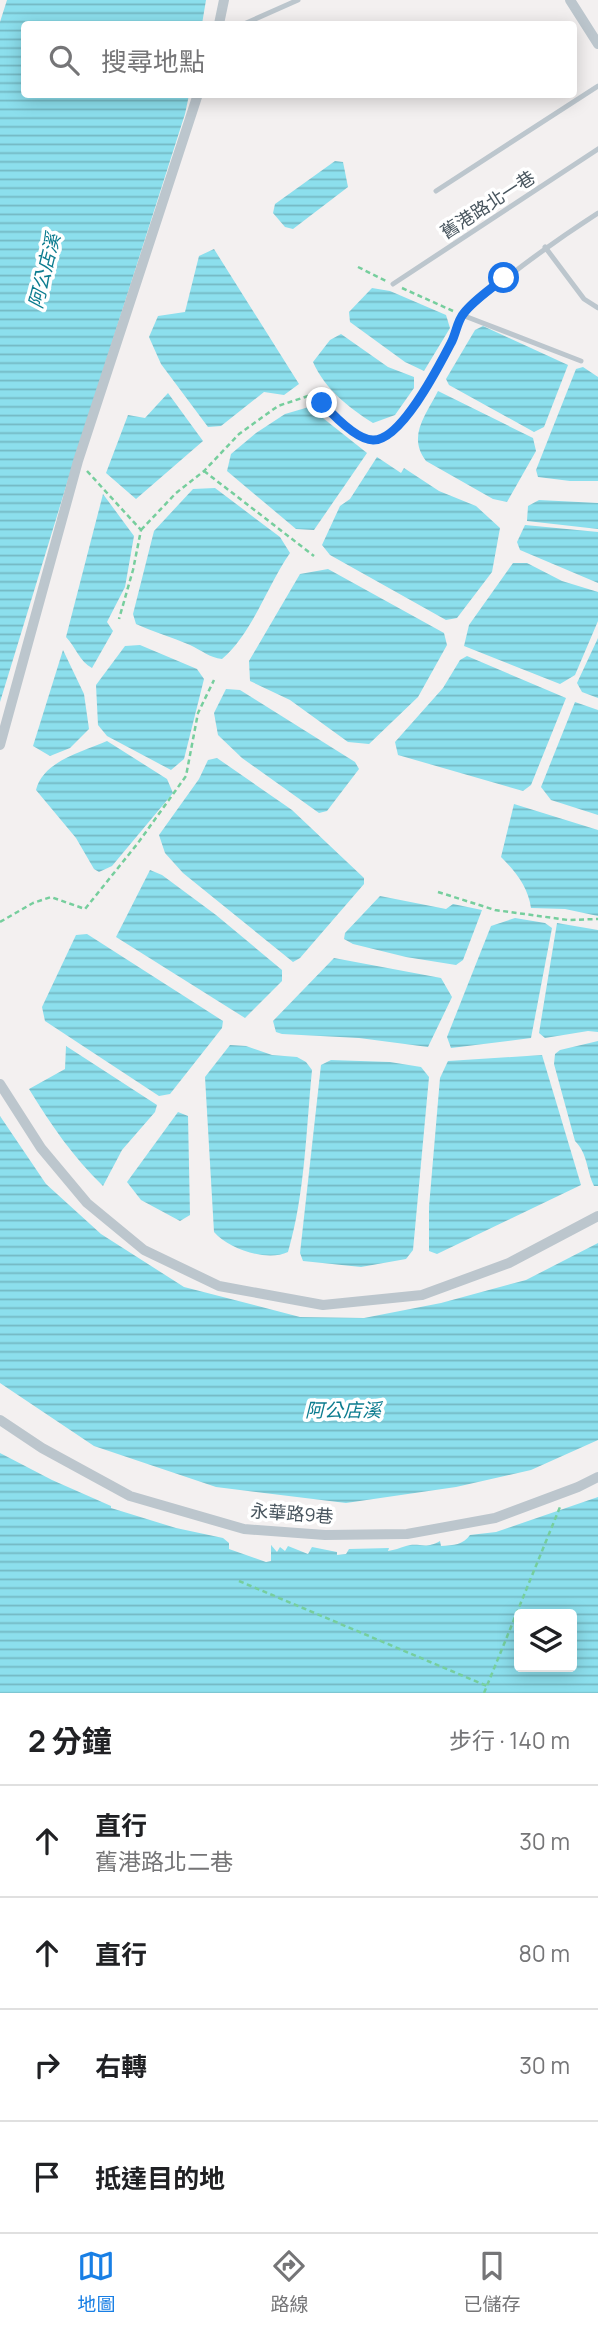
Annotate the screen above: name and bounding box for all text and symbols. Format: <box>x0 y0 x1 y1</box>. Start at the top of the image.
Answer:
search box <box>21 21 577 98</box>
icon: search <box>45 41 83 79</box>
text: 搜尋地點 <box>101 43 205 79</box>
street label: 舊港路北一巷 <box>436 165 539 244</box>
water label: 阿公店溪 <box>22 228 67 311</box>
route start <box>488 262 519 293</box>
route end <box>306 387 337 418</box>
water label: 阿公店溪 <box>305 1397 384 1423</box>
street label: 永華路9巷 <box>250 1498 334 1528</box>
map controls <box>514 1609 577 1672</box>
button: layers <box>514 1609 577 1672</box>
text: 2 分鐘 <box>28 1720 112 1761</box>
text: 步行 · 140 m <box>449 1724 570 1756</box>
text: 直行 <box>95 1807 147 1843</box>
icon: ahead <box>28 1822 66 1860</box>
text: 30 m <box>519 1825 570 1857</box>
text: 舊港路北二巷 <box>95 1845 233 1877</box>
icon: ahead <box>28 1934 66 1972</box>
text: 直行 <box>95 1936 147 1972</box>
text: 80 m <box>519 1937 570 1969</box>
icon: right <box>28 2046 66 2084</box>
text: 右轉 <box>95 2048 147 2084</box>
text: 30 m <box>519 2049 570 2081</box>
icon: arrive <box>28 2158 66 2196</box>
text: 抵達目的地 <box>95 2160 225 2196</box>
tab: 地圖 <box>77 2247 116 2317</box>
tab: 路線 <box>270 2247 309 2317</box>
tab: 已儲存 <box>463 2247 521 2317</box>

